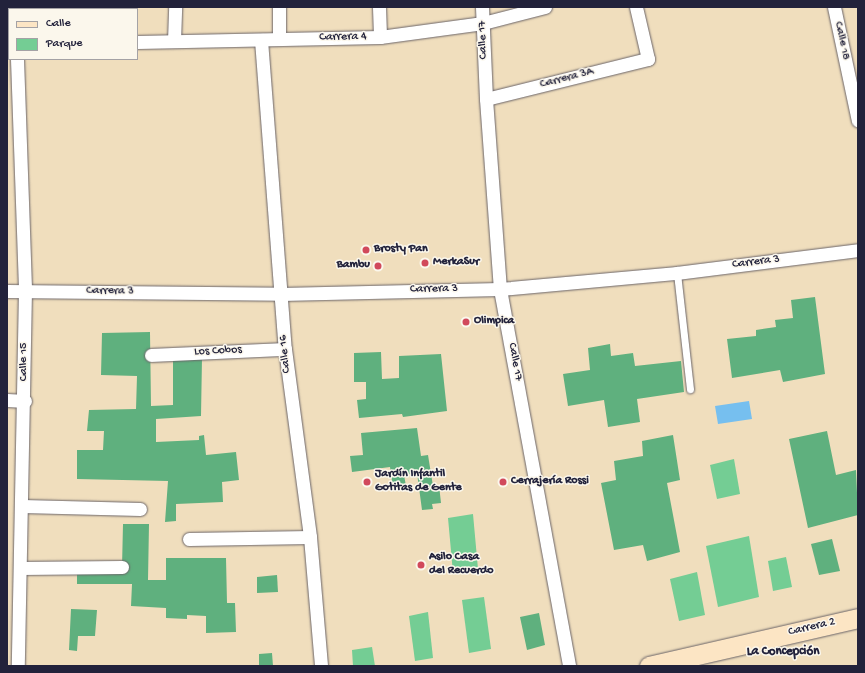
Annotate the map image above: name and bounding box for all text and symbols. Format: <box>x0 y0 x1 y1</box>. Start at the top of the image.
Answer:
legend <box>8 8 138 60</box>
text: Calle <box>46 17 71 31</box>
street label: Calle 17 <box>476 20 492 60</box>
street label: Calle 18 <box>830 20 852 62</box>
street label: Carrera 4 <box>319 30 367 46</box>
text: Parque <box>46 37 83 51</box>
street label: Carrera 3A <box>539 65 595 93</box>
place label: Brosty Pan <box>374 243 428 257</box>
marker: Brosty Pan <box>361 245 371 255</box>
street label: Carrera 3 <box>731 253 781 273</box>
place label: MerkaSur <box>433 256 479 270</box>
marker: MerkaSur <box>420 258 430 268</box>
place label: Bambu <box>337 259 370 273</box>
marker: Bambu <box>373 261 383 271</box>
street label: Carrera 3 <box>410 282 458 298</box>
street label: Carrera 3 <box>86 284 134 300</box>
place label: Olimpica <box>474 315 514 329</box>
marker: Olimpica <box>461 317 471 327</box>
street label: Calle 16 <box>277 334 295 374</box>
street label: Calle 17 <box>504 342 524 382</box>
street label: Calle 15 <box>18 343 32 381</box>
street label: Los Cobos <box>194 344 242 360</box>
place label: Jardín Infantil Gotitas de Gente <box>375 468 462 496</box>
place label: Cerrajería Rossi <box>511 475 589 489</box>
marker: Jardín Infantil Gotitas de Gente <box>362 477 372 487</box>
marker: Cerrajería Rossi <box>498 477 508 487</box>
place label: Asilo Casa del Recuerdo <box>429 551 494 579</box>
marker: Asilo Casa del Recuerdo <box>416 560 426 570</box>
street label: Carrera 2 <box>787 616 837 640</box>
district label: La Concepción <box>747 644 819 660</box>

